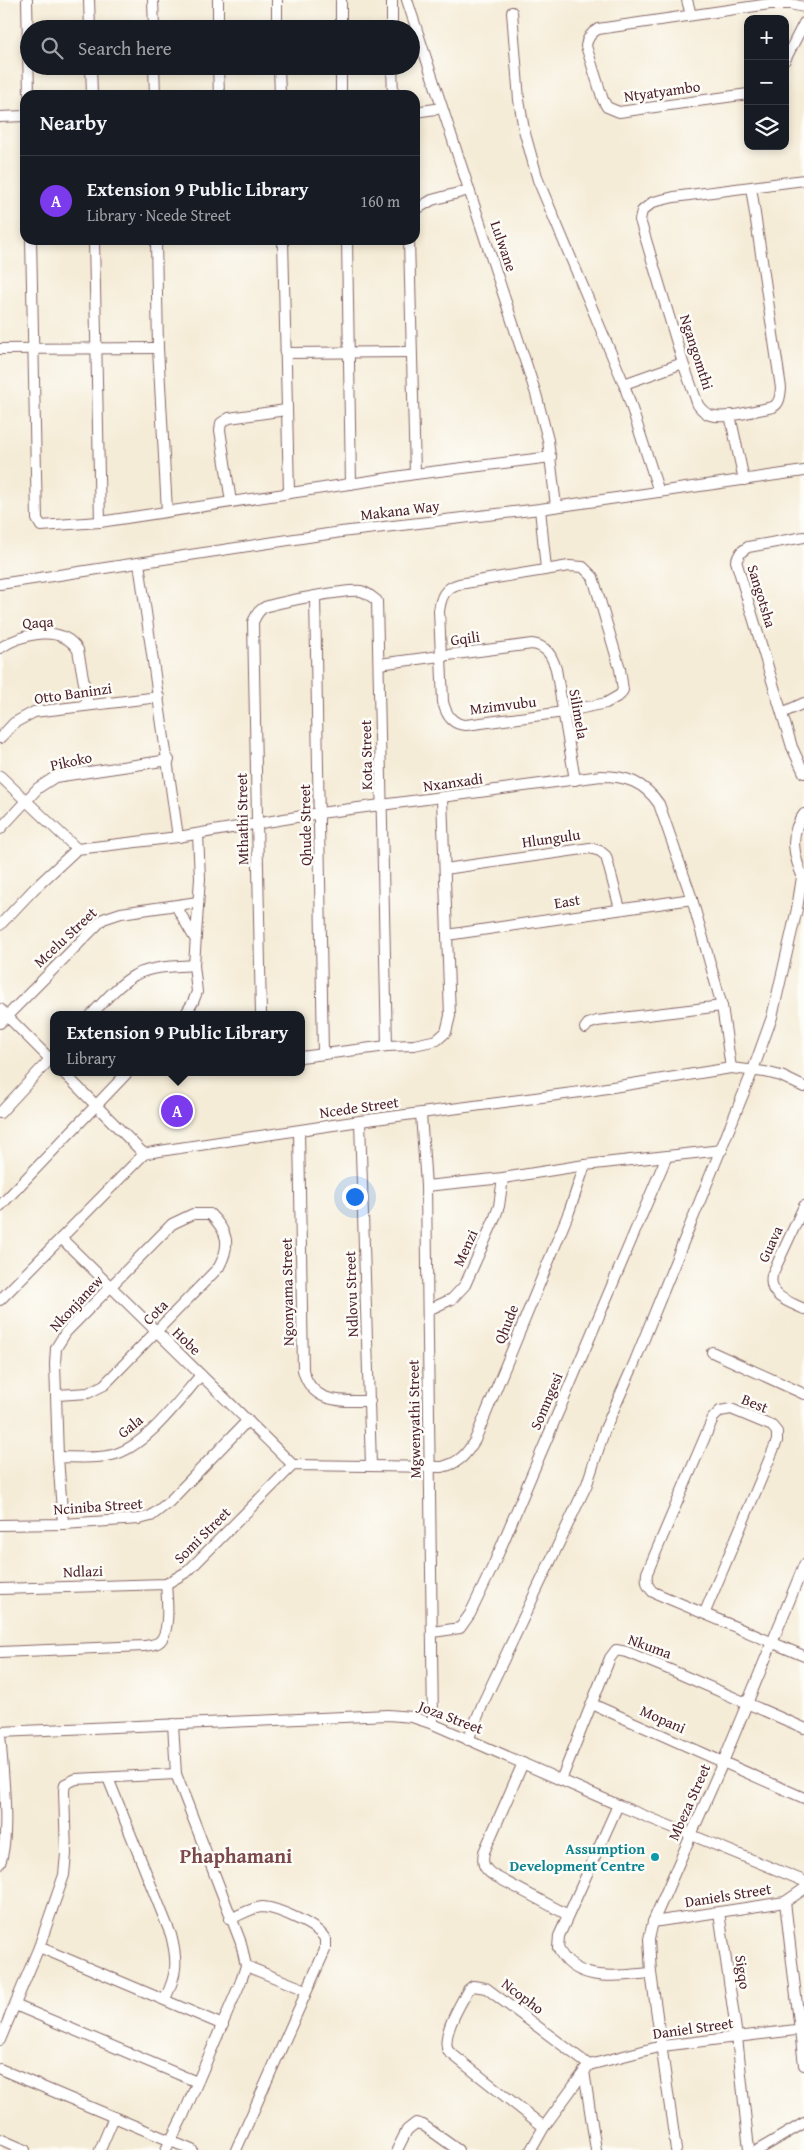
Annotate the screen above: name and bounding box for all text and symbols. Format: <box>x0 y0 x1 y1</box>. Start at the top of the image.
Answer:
map controls <box>744 15 789 150</box>
button: + <box>744 15 789 60</box>
search box <box>20 20 420 75</box>
icon: search <box>38 34 66 62</box>
text: Search here <box>78 34 172 62</box>
button: − <box>744 60 789 105</box>
street label: Ntyatyambo <box>623 75 702 107</box>
button: layers <box>744 105 789 150</box>
text: Nearby <box>40 107 107 138</box>
text: Extension 9 Public Library <box>87 175 309 203</box>
text: A <box>51 189 61 213</box>
text: 160 m <box>360 189 400 213</box>
text: Library · Ncede Street <box>87 203 231 227</box>
street label: Lulwane <box>486 218 522 274</box>
street label: Ngangomthi <box>675 312 719 392</box>
street label: Makana Way <box>359 495 441 525</box>
street label: Sangotsha <box>742 562 782 630</box>
street label: Qaqa <box>22 610 54 634</box>
street label: Gqili <box>449 626 481 650</box>
street label: Otto Baninzi <box>33 677 113 709</box>
street label: Silimela <box>564 687 594 741</box>
street label: Mzimvubu <box>469 690 538 719</box>
street label: Kota Street <box>355 719 377 790</box>
street label: Pikoko <box>48 746 94 776</box>
street label: Nxanxadi <box>422 767 484 797</box>
street label: Mthathi Street <box>231 772 253 865</box>
street label: Qhude Street <box>294 783 316 866</box>
street label: Hlungulu <box>521 823 582 852</box>
street label: East <box>553 888 582 913</box>
street label: Mcelu Street <box>29 902 102 972</box>
popup <box>50 1011 305 1076</box>
text: Extension 9 Public Library <box>67 1018 288 1046</box>
text: Library <box>67 1046 116 1070</box>
street label: Ncede Street <box>318 1091 401 1123</box>
pin: A <box>161 1092 193 1130</box>
your location <box>342 1184 368 1210</box>
street label: Guava <box>752 1222 788 1266</box>
street label: Menzi <box>448 1226 482 1270</box>
street label: Ngonyama Street <box>276 1237 298 1346</box>
street label: Ndlovu Street <box>339 1250 363 1337</box>
street label: Nkonjanew <box>44 1270 108 1336</box>
street label: Cota <box>138 1295 172 1329</box>
street label: Qhude <box>489 1301 523 1347</box>
street label: Hobe <box>168 1322 206 1360</box>
street label: Mgwenyathi Street <box>402 1359 426 1479</box>
street label: Somngesi <box>525 1369 567 1433</box>
street label: Best <box>739 1388 772 1418</box>
street label: Gala <box>113 1409 147 1443</box>
street label: Nciniba Street <box>53 1492 144 1520</box>
street label: Somi Street <box>169 1501 236 1568</box>
street label: Ndlazi <box>63 1560 103 1582</box>
street label: Nkuma <box>625 1628 675 1664</box>
street label: Joza Street <box>414 1694 487 1739</box>
street label: Mopani <box>637 1700 689 1738</box>
street label: Mbeza Street <box>663 1760 716 1844</box>
place label: Assumption Development Centre <box>510 1838 645 1876</box>
district label: Phaphamani <box>180 1841 292 1870</box>
marker: Assumption Development Centre <box>649 1851 661 1863</box>
street label: Daniels Street <box>683 1878 773 1912</box>
street label: Sigqo <box>730 1953 756 1991</box>
street label: Ncopho <box>497 1973 549 2019</box>
street label: Daniel Street <box>651 2012 735 2044</box>

